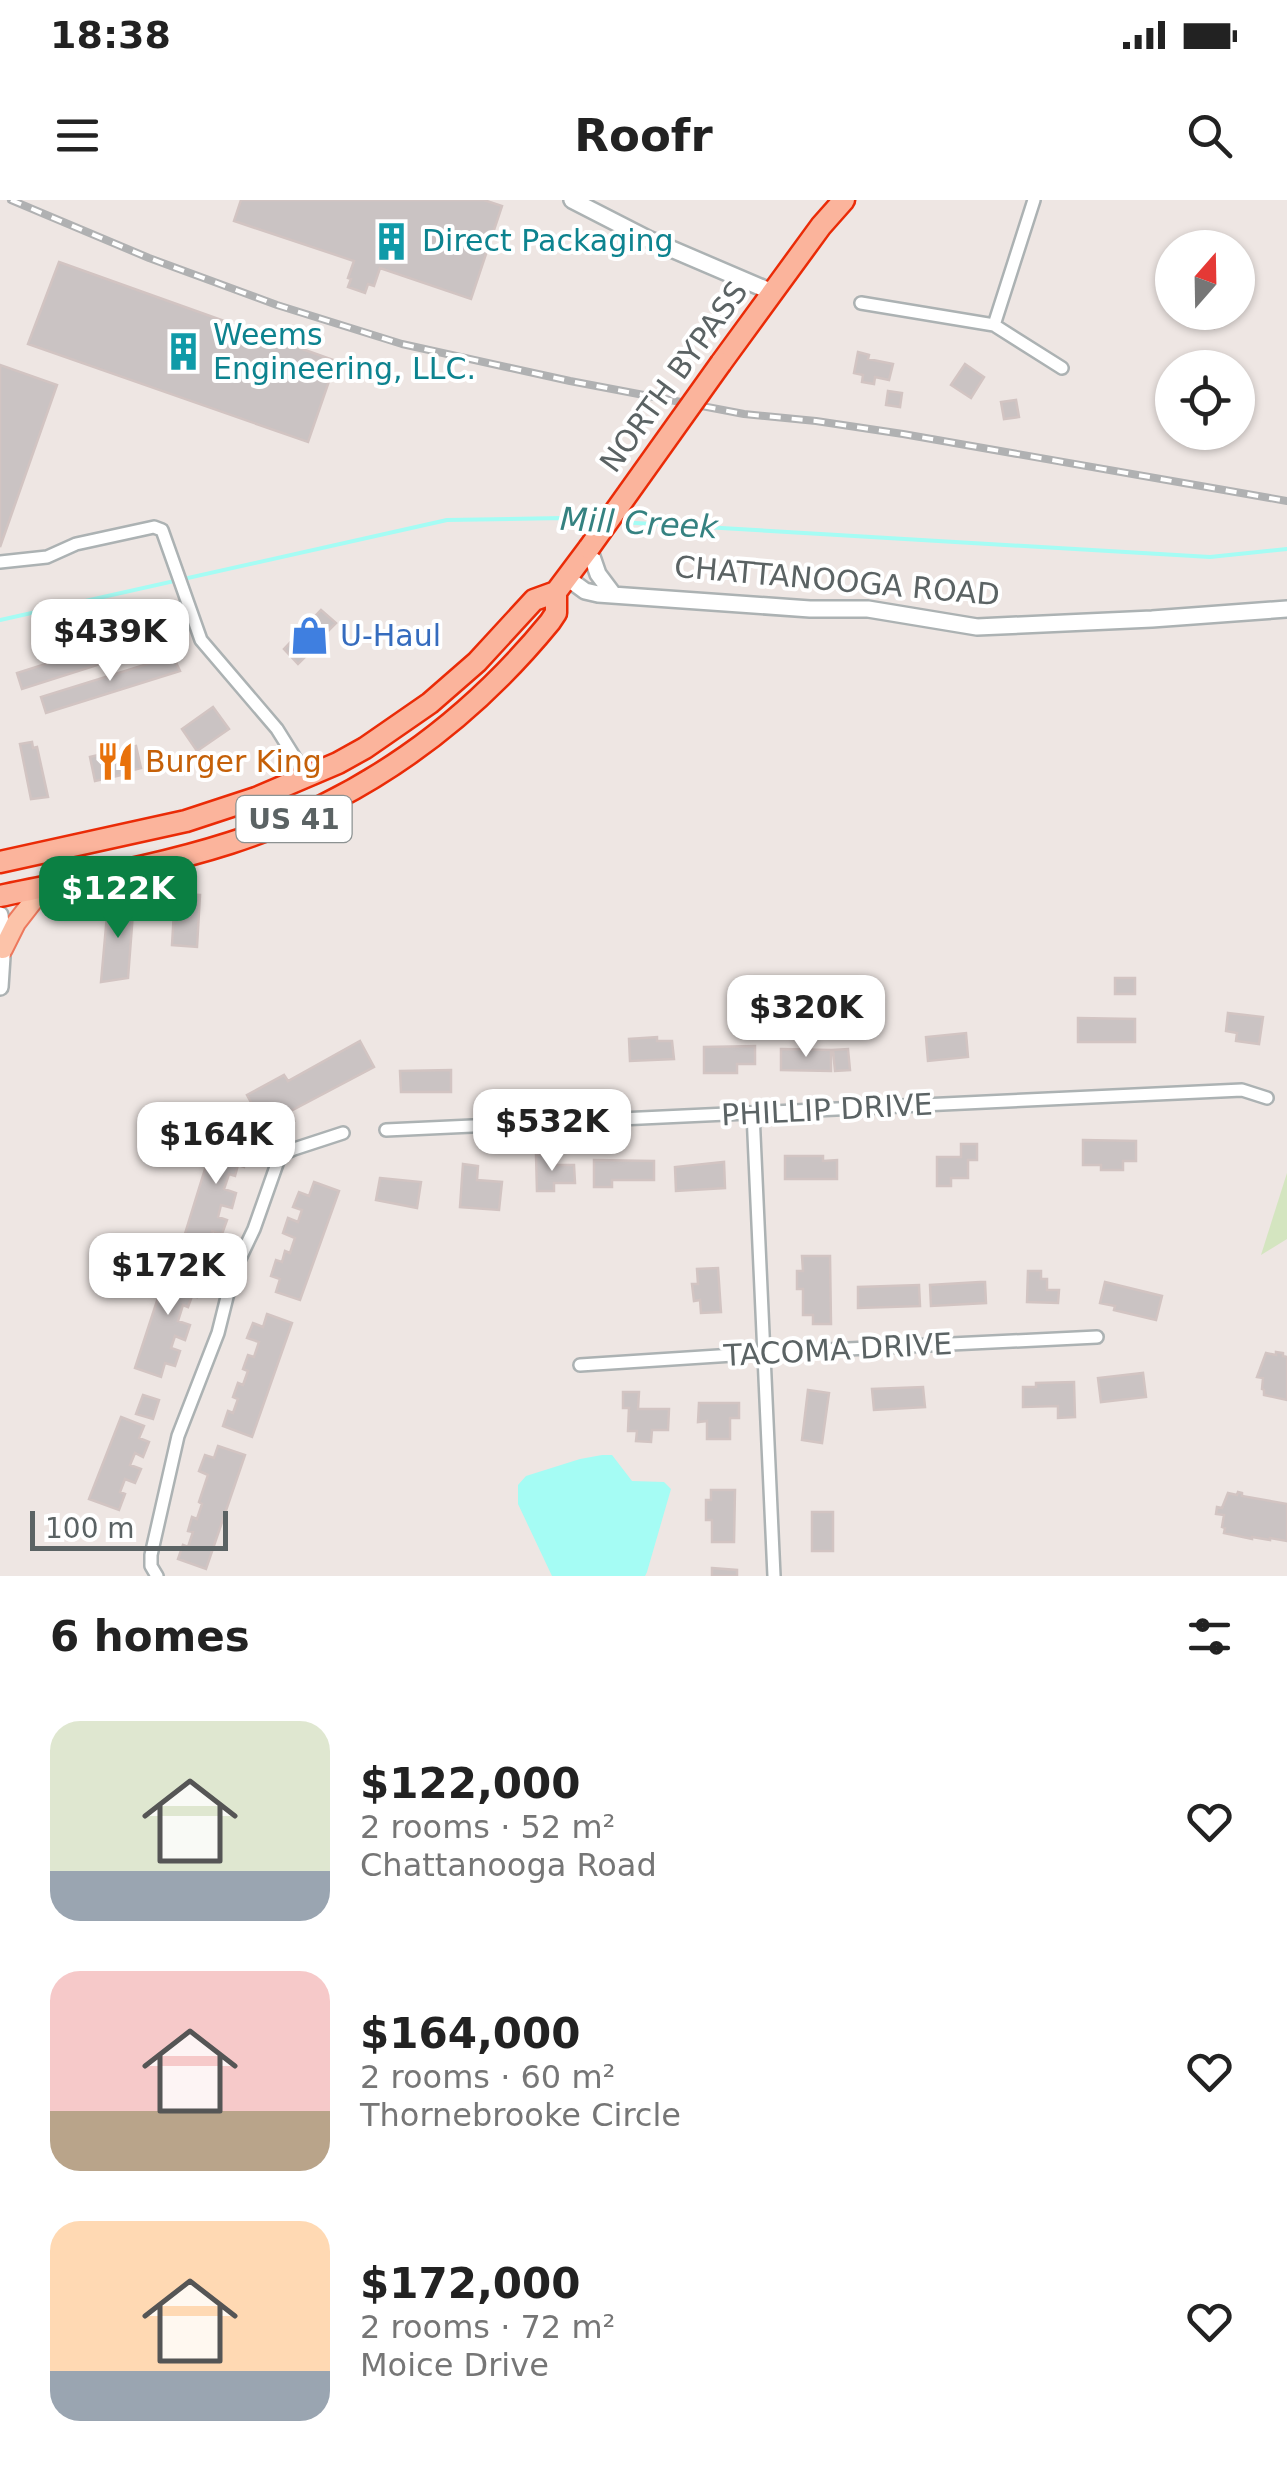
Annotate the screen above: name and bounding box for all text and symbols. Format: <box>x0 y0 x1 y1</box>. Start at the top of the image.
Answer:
text: 18:38 <box>50 13 171 57</box>
icon: menu <box>50 108 105 163</box>
icon: search <box>1182 108 1237 163</box>
text: Roofr <box>574 109 713 162</box>
building icon: Direct Packaging <box>371 220 413 262</box>
place label: Direct Packaging <box>422 223 674 258</box>
north arrow <box>1155 230 1255 330</box>
map controls <box>1155 230 1255 450</box>
street label: NORTH BYPASS <box>593 275 755 479</box>
place label: Weems Engineering, LLC. <box>213 317 476 386</box>
building icon: Weems Engineering, LLC. <box>162 331 204 373</box>
button: locate <box>1155 350 1255 450</box>
water label: Mill Creek <box>559 500 720 546</box>
street label: CHATTANOOGA ROAD <box>673 549 1001 612</box>
pin: $439K <box>40 599 180 684</box>
text: $439K <box>53 612 167 650</box>
shop icon: U-Haul <box>289 615 331 657</box>
place label: U-Haul <box>340 618 441 653</box>
restaurant icon: Burger King <box>94 741 136 783</box>
place label: Burger King <box>145 744 322 779</box>
road number: US 41 <box>236 796 352 842</box>
pin: $122K <box>48 856 188 941</box>
text: $122K <box>61 869 175 907</box>
pin: $320K <box>736 975 876 1060</box>
text: $320K <box>749 988 863 1026</box>
street label: PHILLIP DRIVE <box>720 1086 934 1133</box>
pin: $532K <box>482 1089 622 1174</box>
pin: $164K <box>146 1102 286 1187</box>
text: $532K <box>495 1102 609 1140</box>
text: $164K <box>159 1115 273 1153</box>
pin: $172K <box>98 1233 238 1318</box>
text: $172K <box>111 1246 225 1284</box>
street label: TACOMA DRIVE <box>722 1326 953 1373</box>
scale bar <box>30 1506 228 1550</box>
text: 100 m <box>45 1512 135 1545</box>
icon: filters <box>1182 1609 1237 1664</box>
text: 6 homes <box>50 1612 250 1661</box>
text: $122,000 <box>360 1759 581 1808</box>
icon: home <box>130 1761 250 1881</box>
icon: heart <box>1182 1794 1237 1849</box>
text: 2 rooms · 52 m² <box>360 1808 615 1846</box>
text: Chattanooga Road <box>360 1846 657 1884</box>
text: $164,000 <box>360 2009 581 2058</box>
icon: home <box>130 2011 250 2131</box>
icon: heart <box>1182 2044 1237 2099</box>
text: 2 rooms · 60 m² <box>360 2058 615 2096</box>
text: Thornebrooke Circle <box>360 2096 681 2134</box>
text: $172,000 <box>360 2259 581 2308</box>
icon: home <box>130 2261 250 2381</box>
icon: heart <box>1182 2294 1237 2349</box>
text: 2 rooms · 72 m² <box>360 2308 615 2346</box>
text: Moice Drive <box>360 2346 549 2384</box>

